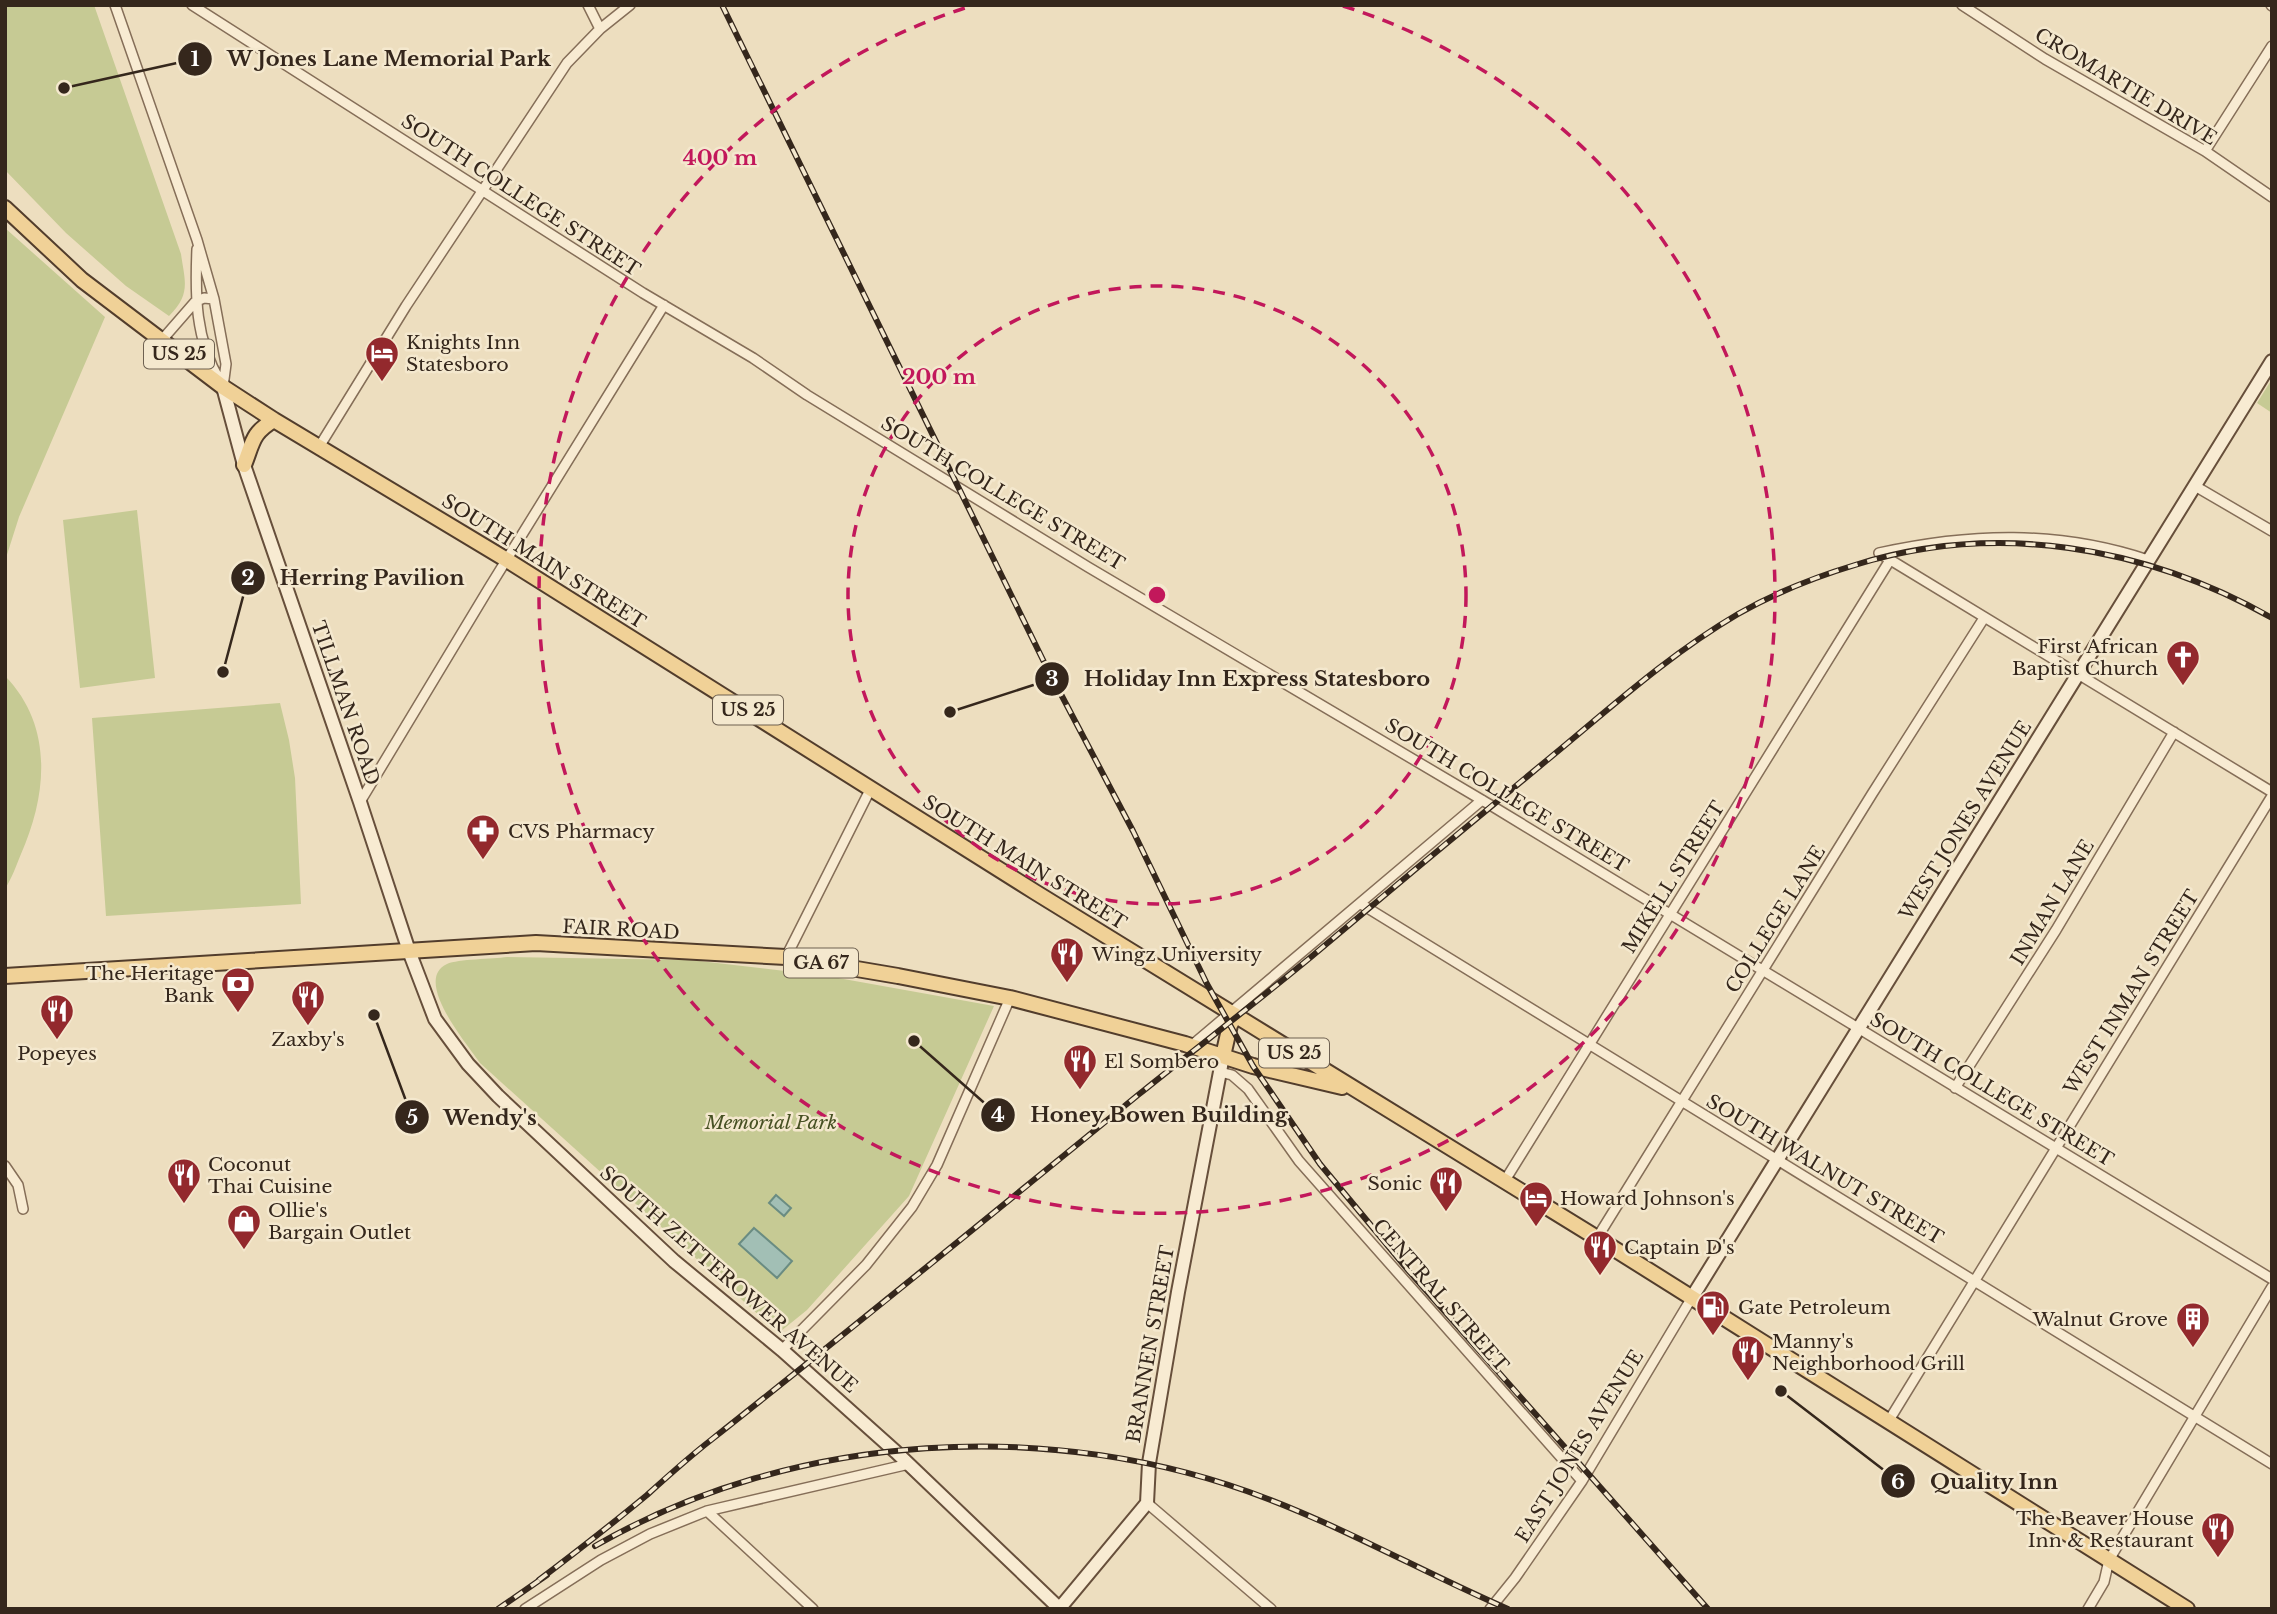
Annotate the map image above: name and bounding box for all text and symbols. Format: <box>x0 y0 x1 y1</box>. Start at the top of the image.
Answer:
street label: CROMARTIE DRIVE <box>2031 23 2221 150</box>
callout: W Jones Lane Memorial Park <box>177 38 565 80</box>
text: 1 <box>190 46 200 72</box>
text: W Jones Lane Memorial Park <box>226 46 552 72</box>
street label: SOUTH COLLEGE STREET <box>397 110 644 281</box>
text: 400 m <box>683 145 757 171</box>
place label: Knights Inn Statesboro <box>406 331 520 376</box>
hotel icon: Knights Inn Statesboro <box>363 334 401 383</box>
road number: US 25 <box>144 340 214 368</box>
text: 200 m <box>902 364 976 390</box>
street label: SOUTH COLLEGE STREET <box>877 411 1129 575</box>
street label: SOUTH MAIN STREET <box>438 489 650 634</box>
callout: Herring Pavilion <box>230 557 478 599</box>
text: 2 <box>241 565 255 591</box>
text: Herring Pavilion <box>280 565 464 591</box>
centre of rings <box>1145 583 1169 607</box>
street label: TILLMAN ROAD <box>307 618 384 788</box>
place label: First African Baptist Church <box>2012 635 2158 680</box>
church icon: First African Baptist Church <box>2164 638 2202 687</box>
callout: Holiday Inn Express Statesboro <box>1034 658 1444 700</box>
text: 3 <box>1045 666 1059 692</box>
text: Holiday Inn Express Statesboro <box>1084 666 1430 692</box>
road number: US 25 <box>713 696 783 724</box>
street label: SOUTH COLLEGE STREET <box>1381 713 1633 877</box>
street label: WEST JONES AVENUE <box>1894 716 2036 925</box>
street label: SOUTH MAIN STREET <box>919 790 1131 935</box>
street label: MIKELL STREET <box>1617 797 1730 958</box>
pharmacy icon: CVS Pharmacy <box>464 812 502 861</box>
place label: CVS Pharmacy <box>508 820 655 843</box>
street label: INMAN LANE <box>2006 835 2099 969</box>
street label: COLLEGE LANE <box>1721 841 1830 997</box>
street label: WEST INMAN STREET <box>2058 886 2204 1100</box>
street label: FAIR ROAD <box>562 915 680 944</box>
restaurant icon: Wingz University <box>1048 935 1086 984</box>
place label: Wingz University <box>1091 943 1262 966</box>
road number: GA 67 <box>784 948 858 978</box>
place label: The Heritage Bank <box>86 962 214 1007</box>
bank icon: The Heritage Bank <box>219 965 257 1014</box>
restaurant icon: Zaxby's <box>289 978 327 1027</box>
restaurant icon: Popeyes <box>38 992 76 1041</box>
street label: SOUTH COLLEGE STREET <box>1866 1007 2118 1171</box>
place label: Zaxby's <box>271 1028 345 1051</box>
road number: US 25 <box>1259 1038 1329 1068</box>
place label: Popeyes <box>17 1042 97 1065</box>
restaurant icon: El Sombero <box>1061 1042 1099 1091</box>
place label: El Sombero <box>1104 1050 1219 1073</box>
street label: SOUTH WALNUT STREET <box>1702 1089 1947 1249</box>
callout: Honey Bowen Building <box>981 1094 1302 1136</box>
callout: Wendy's <box>394 1096 551 1138</box>
text: 4 <box>991 1102 1005 1128</box>
text: Honey Bowen Building <box>1030 1102 1289 1128</box>
text: 5 <box>406 1105 418 1131</box>
text: Wendy's <box>442 1105 537 1131</box>
park label: Memorial Park <box>704 1111 837 1134</box>
place label: Coconut Thai Cuisine <box>208 1153 332 1198</box>
restaurant icon: Coconut Thai Cuisine <box>165 1156 203 1205</box>
street label: SOUTH ZETTEROWER AVENUE <box>595 1161 862 1398</box>
restaurant icon: Sonic <box>1427 1164 1465 1213</box>
place label: Sonic <box>1368 1172 1422 1195</box>
hotel icon: Howard Johnson's <box>1517 1179 1555 1228</box>
place label: Howard Johnson's <box>1560 1187 1735 1210</box>
place label: Ollie's Bargain Outlet <box>268 1199 412 1244</box>
shop icon: Ollie's Bargain Outlet <box>225 1202 263 1251</box>
street label: CENTRAL STREET <box>1368 1214 1513 1376</box>
restaurant icon: Captain D's <box>1581 1228 1619 1277</box>
place label: Captain D's <box>1624 1236 1735 1259</box>
street label: BRANNEN STREET <box>1122 1244 1179 1445</box>
fuel station icon: Gate Petroleum <box>1694 1288 1732 1337</box>
place label: Gate Petroleum <box>1738 1296 1891 1319</box>
building icon: Walnut Grove <box>2174 1300 2212 1349</box>
place label: Walnut Grove <box>2032 1308 2168 1331</box>
place label: Manny's Neighborhood Grill <box>1772 1330 1965 1375</box>
restaurant icon: Manny's Neighborhood Grill <box>1729 1333 1767 1382</box>
street label: EAST JONES AVENUE <box>1511 1346 1648 1547</box>
callout: Quality Inn <box>1880 1460 2072 1502</box>
text: 6 <box>1891 1469 1905 1495</box>
text: Quality Inn <box>1930 1469 2058 1495</box>
place label: The Beaver House Inn & Restaurant <box>2016 1507 2195 1552</box>
restaurant icon: The Beaver House Inn & Restaurant <box>2199 1510 2237 1559</box>

